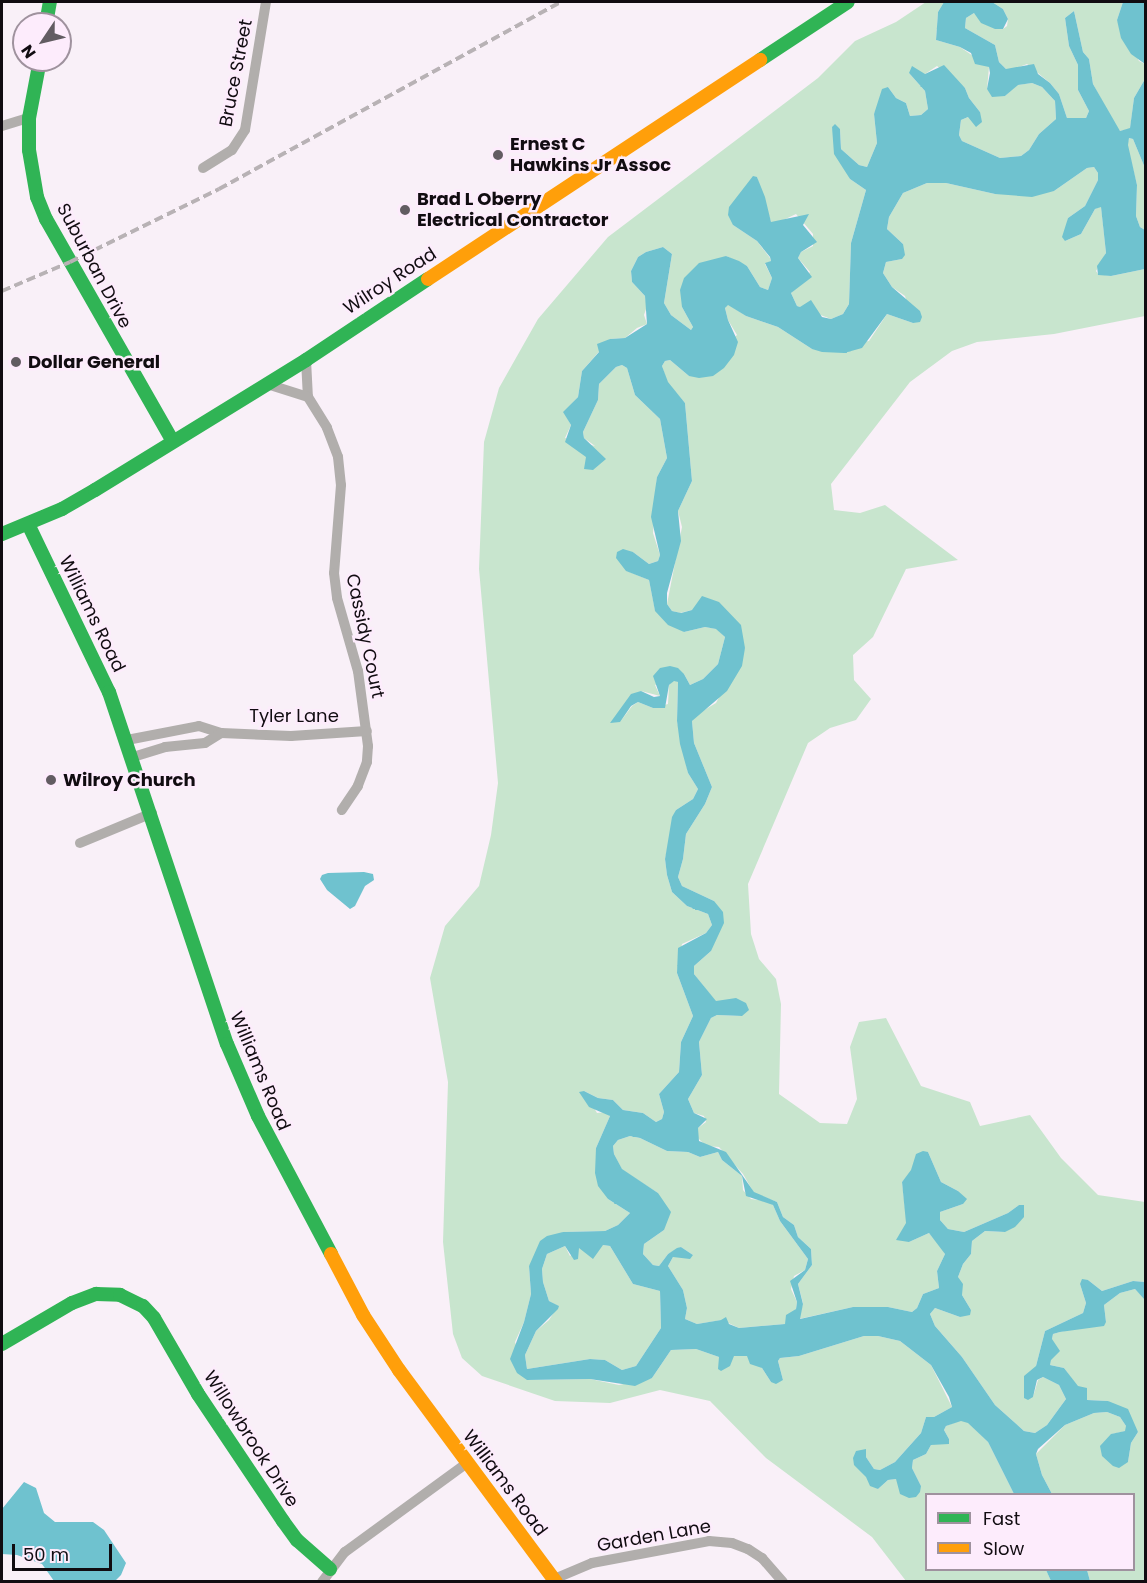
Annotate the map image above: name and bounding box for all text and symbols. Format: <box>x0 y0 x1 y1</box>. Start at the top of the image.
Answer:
north arrow <box>12 12 72 72</box>
street label: Bruce Street <box>215 18 257 128</box>
text: N <box>16 40 41 63</box>
place label: Ernest C Hawkins Jr Assoc <box>510 134 671 176</box>
marker: Ernest C Hawkins Jr Assoc <box>491 148 505 162</box>
place label: Brad L Oberry Electrical Contractor <box>417 189 609 232</box>
street label: Suburban Drive <box>52 200 136 332</box>
marker: Brad L Oberry Electrical Contractor <box>398 203 412 217</box>
street label: Wilroy Road <box>340 243 440 319</box>
place label: Dollar General <box>28 351 160 373</box>
marker: Dollar General <box>9 355 23 369</box>
street label: Williams Road <box>54 552 130 676</box>
street label: Cassidy Court <box>341 572 389 700</box>
street label: Tyler Lane <box>249 705 339 727</box>
place label: Wilroy Church <box>63 769 196 791</box>
marker: Wilroy Church <box>44 773 58 787</box>
street label: Williams Road <box>225 1008 295 1134</box>
street label: Willowbrook Drive <box>199 1367 303 1511</box>
street label: Williams Road <box>458 1426 552 1540</box>
legend <box>925 1493 1135 1571</box>
text: Fast <box>983 1506 1020 1531</box>
street label: Garden Lane <box>595 1515 713 1557</box>
scale bar <box>15 1532 116 1570</box>
text: Slow <box>983 1536 1024 1561</box>
text: 50 m <box>23 1542 69 1567</box>

